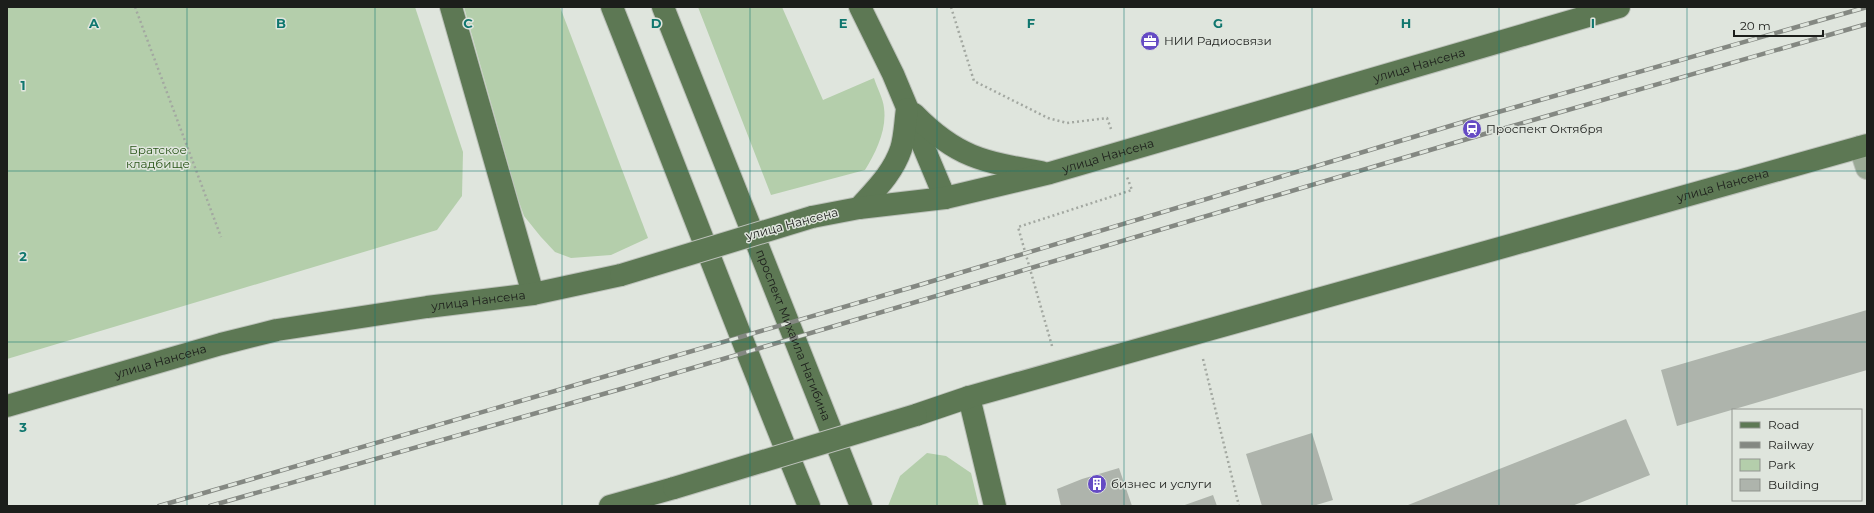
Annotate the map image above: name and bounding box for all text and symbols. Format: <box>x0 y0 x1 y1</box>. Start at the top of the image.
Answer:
scale bar <box>1734 12 1823 38</box>
text: A <box>88 15 100 31</box>
text: B <box>276 15 286 31</box>
text: C <box>463 15 473 31</box>
text: D <box>651 15 662 31</box>
text: E <box>839 15 848 31</box>
text: F <box>1027 15 1035 31</box>
text: G <box>1213 15 1223 31</box>
text: H <box>1401 15 1411 31</box>
text: I <box>1591 15 1595 31</box>
text: 20 m <box>1740 18 1771 33</box>
office icon: НИИ Радиосвязи <box>1139 30 1161 52</box>
place label: НИИ Радиосвязи <box>1164 33 1272 48</box>
street label: улица Нансена <box>1371 44 1467 86</box>
text: 1 <box>20 77 26 93</box>
station icon: Проспект Октября <box>1461 118 1483 140</box>
place label: Проспект Октября <box>1486 121 1603 136</box>
street label: улица Нансена <box>1059 135 1156 176</box>
park label: Братское кладбище <box>126 142 190 171</box>
street label: улица Нансена <box>1674 165 1770 205</box>
street label: улица Нансена <box>743 204 840 243</box>
street label: проспект Михаила Нагибина <box>753 247 834 423</box>
text: 2 <box>19 248 27 264</box>
street label: улица Нансена <box>429 287 526 314</box>
street label: улица Нансена <box>112 341 208 382</box>
legend <box>1732 409 1862 501</box>
text: Road <box>1768 417 1799 432</box>
text: 3 <box>18 419 27 435</box>
text: Railway <box>1768 437 1814 452</box>
text: Park <box>1768 457 1796 472</box>
building icon: бизнес и услуги <box>1086 473 1108 495</box>
place label: бизнес и услуги <box>1111 476 1212 491</box>
text: Building <box>1768 477 1819 492</box>

